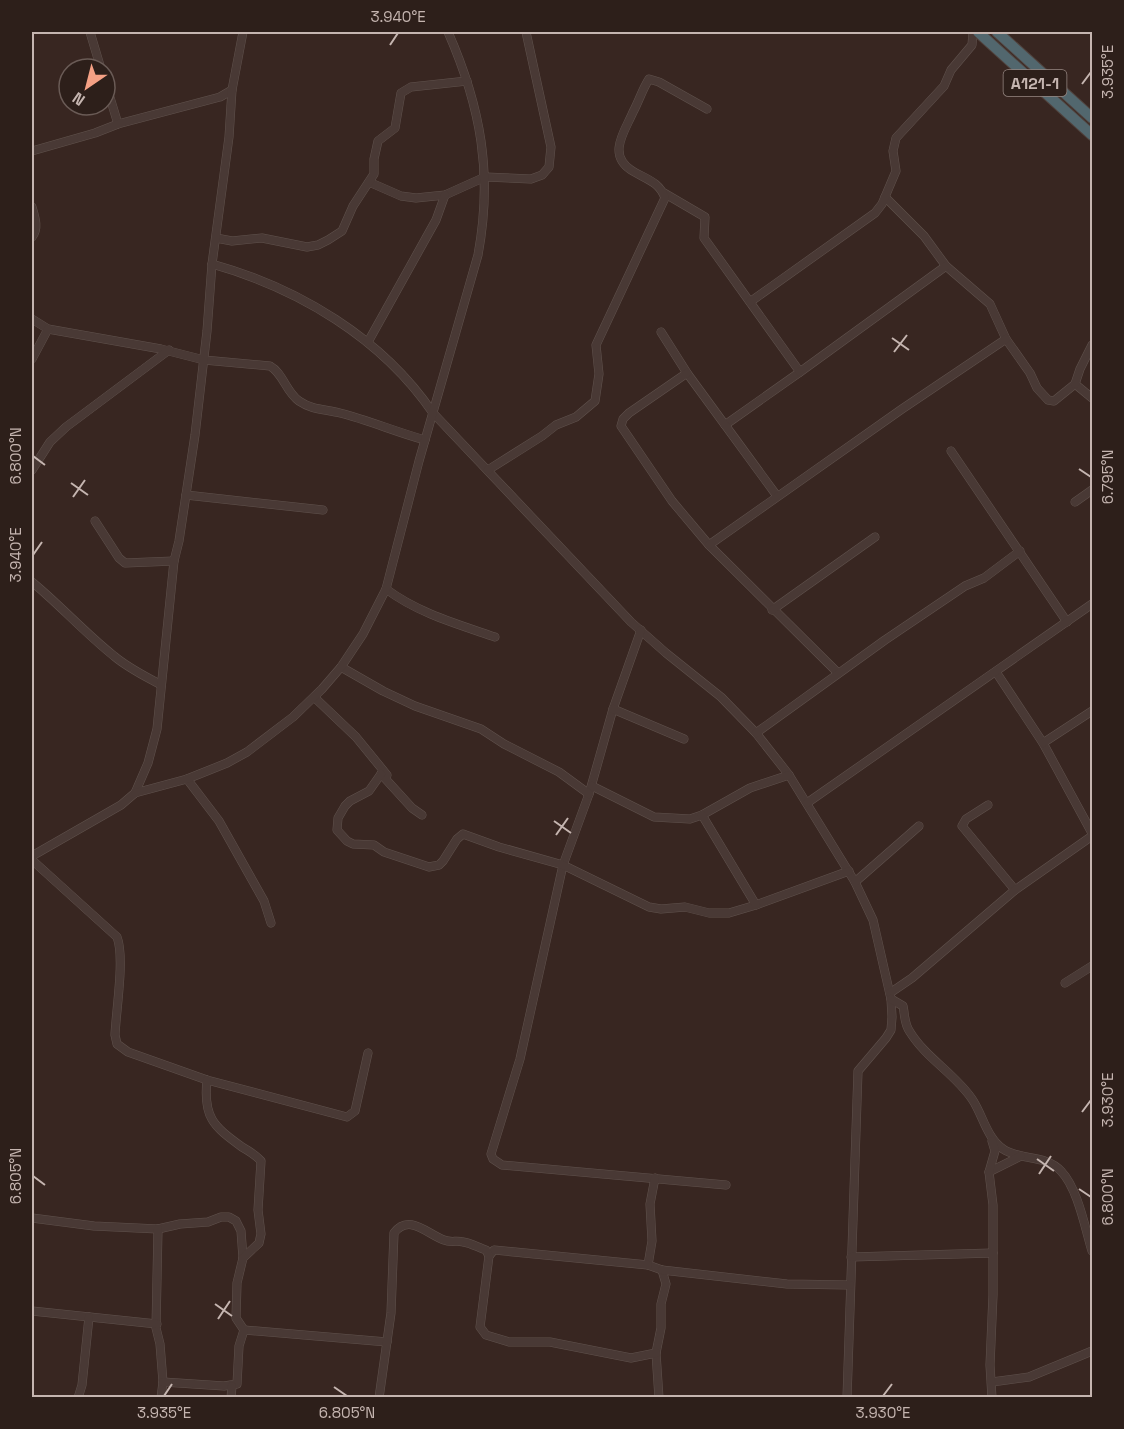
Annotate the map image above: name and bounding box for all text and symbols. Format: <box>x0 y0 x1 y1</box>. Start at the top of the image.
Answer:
text: 3.940°E <box>370 7 426 26</box>
text: 3.935°E <box>1098 45 1117 99</box>
north arrow <box>57 57 117 117</box>
road number: A121-1 <box>1004 70 1066 96</box>
text: N <box>68 87 89 111</box>
text: 6.800°N <box>6 427 25 485</box>
text: 6.795°N <box>1098 450 1117 504</box>
text: 3.940°E <box>6 527 25 583</box>
text: 3.930°E <box>1098 1073 1117 1127</box>
text: 6.805°N <box>6 1148 25 1204</box>
text: 6.800°N <box>1098 1168 1117 1226</box>
text: 3.935°E <box>137 1403 191 1422</box>
text: 6.805°N <box>319 1403 375 1422</box>
text: 3.930°E <box>856 1403 910 1422</box>

